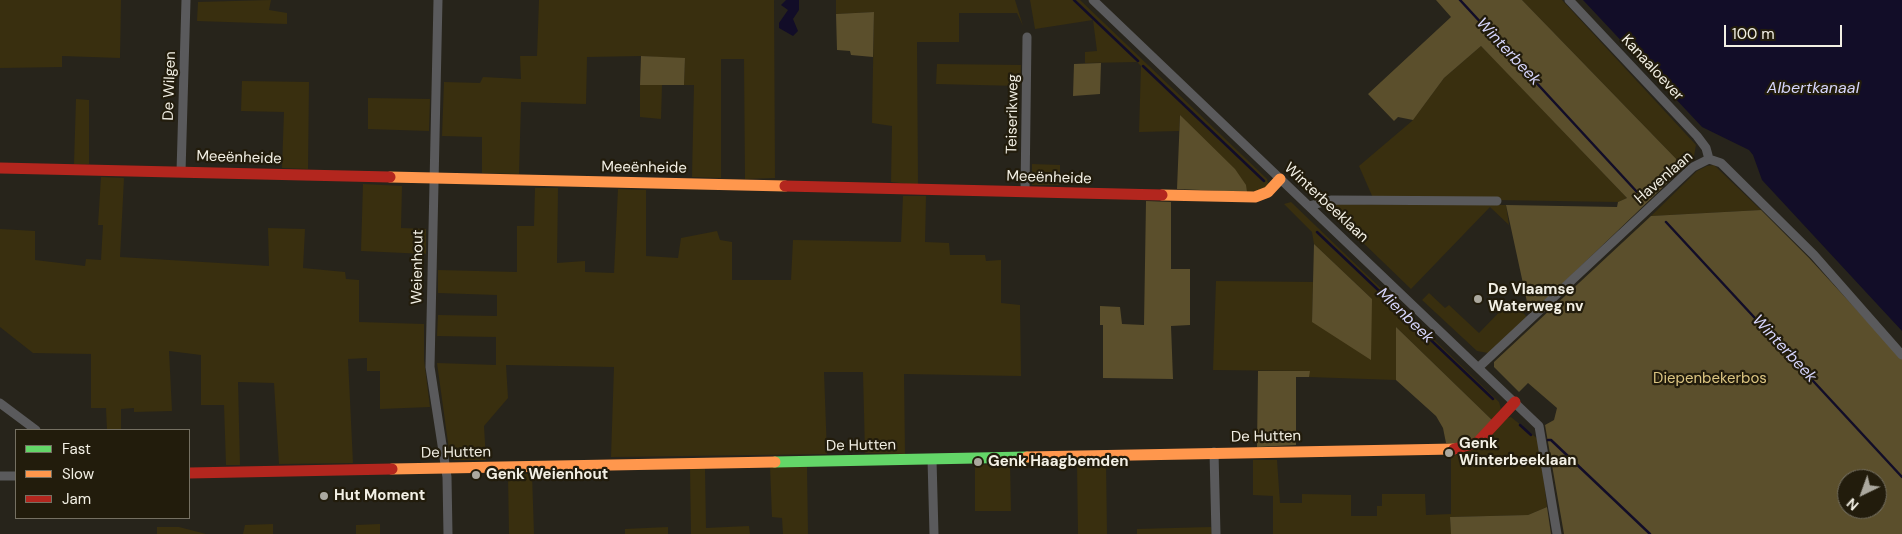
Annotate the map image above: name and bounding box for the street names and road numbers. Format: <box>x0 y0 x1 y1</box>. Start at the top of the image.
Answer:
street label: Kanaaloever <box>1617 31 1687 105</box>
street label: De Wilgen <box>160 51 180 121</box>
street label: Teiserikweg <box>1003 74 1023 154</box>
street label: Meeënheide <box>196 148 282 168</box>
street label: Havenlaan <box>1631 148 1697 208</box>
street label: Meeënheide <box>601 158 687 178</box>
street label: Winterbeeklaan <box>1280 159 1372 247</box>
street label: Meeënheide <box>1006 168 1092 188</box>
street label: Weienhout <box>408 229 428 305</box>
street label: De Hutten <box>1231 427 1301 447</box>
street label: De Hutten <box>826 436 896 456</box>
street label: De Hutten <box>421 443 491 463</box>

